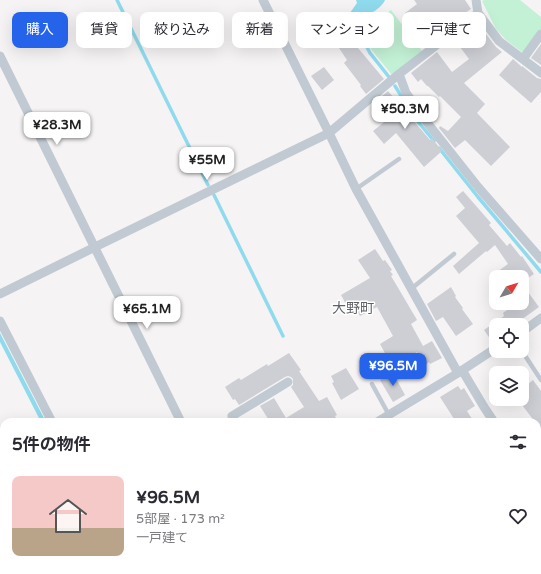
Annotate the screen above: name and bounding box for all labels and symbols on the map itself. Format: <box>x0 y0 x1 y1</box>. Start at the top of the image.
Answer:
pin: ¥50.3M <box>372 96 438 130</box>
pin: ¥28.3M <box>24 112 90 146</box>
pin: ¥55M <box>183 147 231 181</box>
north arrow <box>489 270 529 310</box>
pin: ¥65.1M <box>114 296 180 330</box>
district label: 大野町 <box>332 300 374 317</box>
pin: ¥96.5M <box>360 353 426 387</box>

